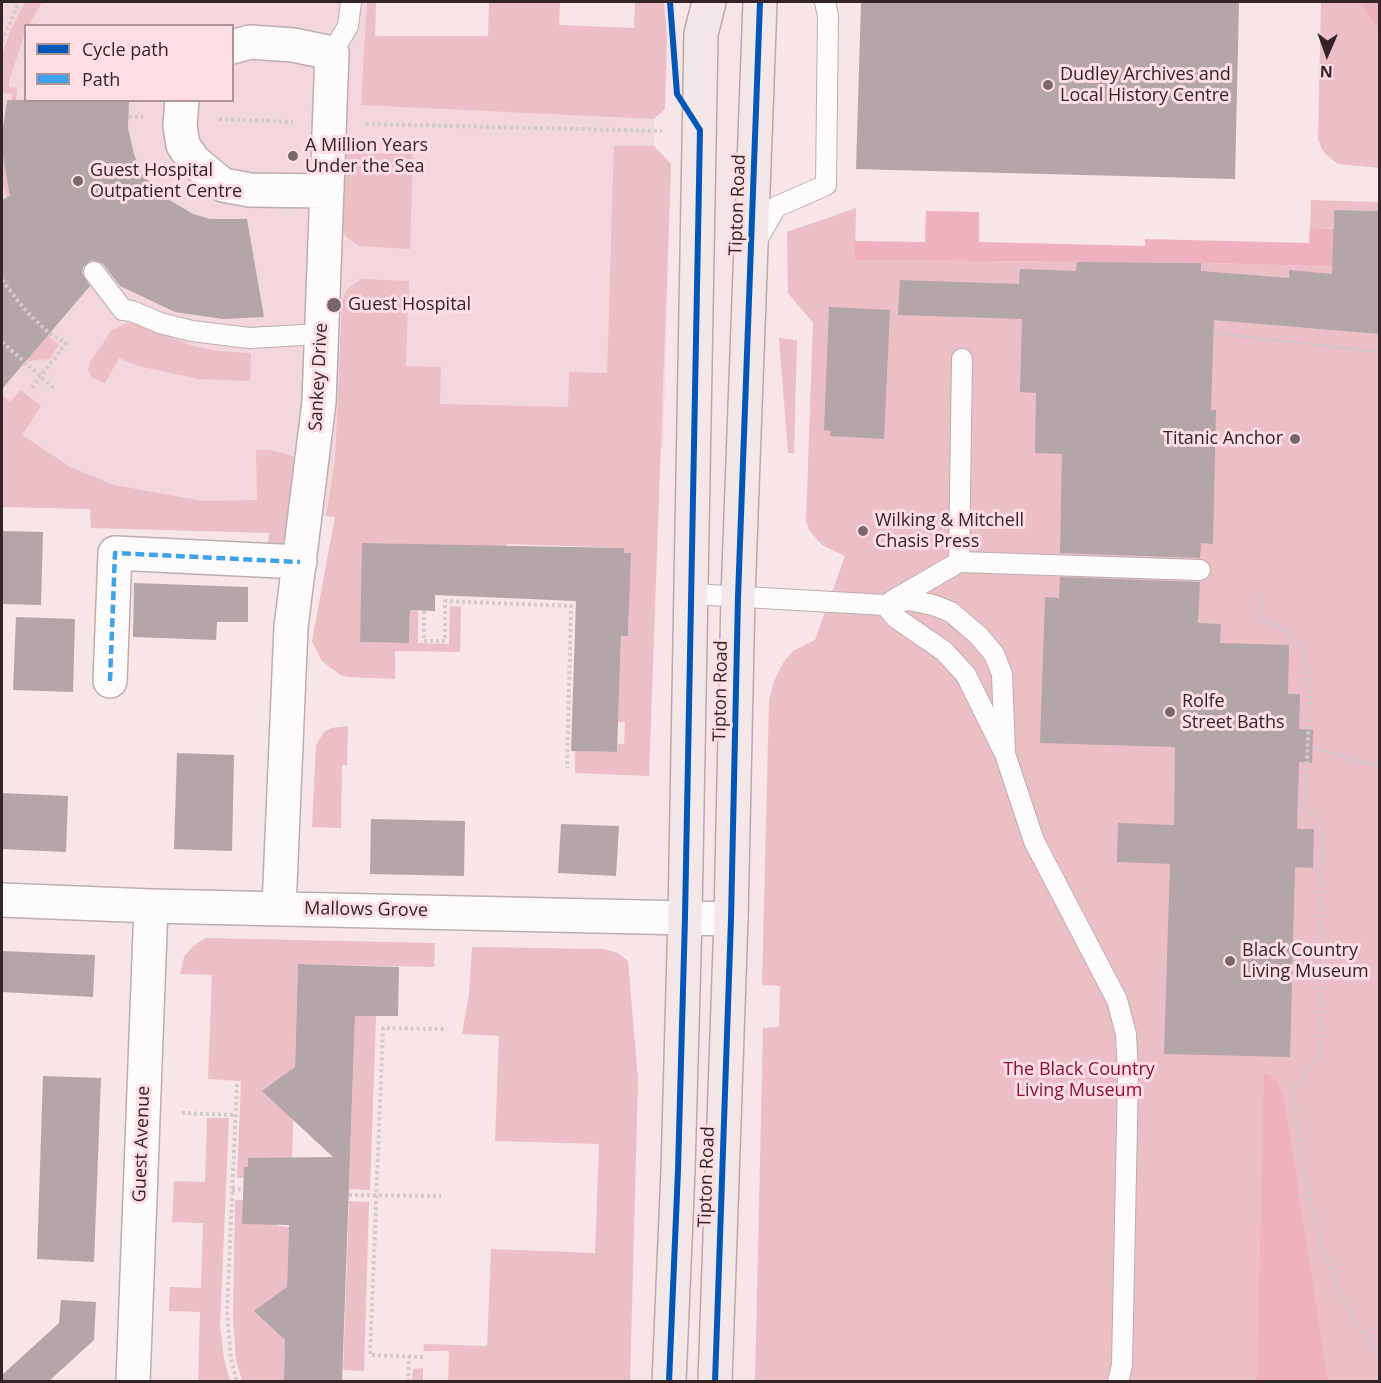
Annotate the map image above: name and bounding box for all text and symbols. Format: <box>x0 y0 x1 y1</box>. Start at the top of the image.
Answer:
legend <box>24 24 234 102</box>
north arrow <box>1297 24 1357 84</box>
text: Cycle path <box>82 37 169 61</box>
text: N <box>1319 61 1333 83</box>
place label: Dudley Archives and Local History Centre <box>1060 64 1231 106</box>
text: Path <box>82 67 120 91</box>
marker: Dudley Archives and Local History Centre <box>1041 78 1055 92</box>
place label: A Million Years Under the Sea <box>305 135 428 178</box>
marker: A Million Years Under the Sea <box>286 149 300 163</box>
street label: Tipton Road <box>725 154 751 256</box>
place label: Guest Hospital Outpatient Centre <box>90 160 242 202</box>
marker: Guest Hospital Outpatient Centre <box>71 174 85 188</box>
place label: Guest Hospital <box>348 294 471 316</box>
marker: Guest Hospital <box>325 296 343 314</box>
street label: Sankey Drive <box>305 322 333 432</box>
place label: Titanic Anchor <box>1163 428 1283 450</box>
marker: Titanic Anchor <box>1288 432 1302 446</box>
place label: Wilking & Mitchell Chasis Press <box>875 510 1024 552</box>
marker: Wilking & Mitchell Chasis Press <box>856 524 870 538</box>
street label: Tipton Road <box>709 640 733 742</box>
place label: Rolfe Street Baths <box>1182 691 1285 734</box>
marker: Rolfe Street Baths <box>1163 705 1177 719</box>
street label: Mallows Grove <box>304 898 428 922</box>
place label: Black Country Living Museum <box>1242 940 1369 982</box>
marker: Black Country Living Museum <box>1223 954 1237 968</box>
park label: The Black Country Living Museum <box>1003 1059 1155 1102</box>
street label: Guest Avenue <box>129 1085 155 1203</box>
street label: Tipton Road <box>694 1126 720 1228</box>

